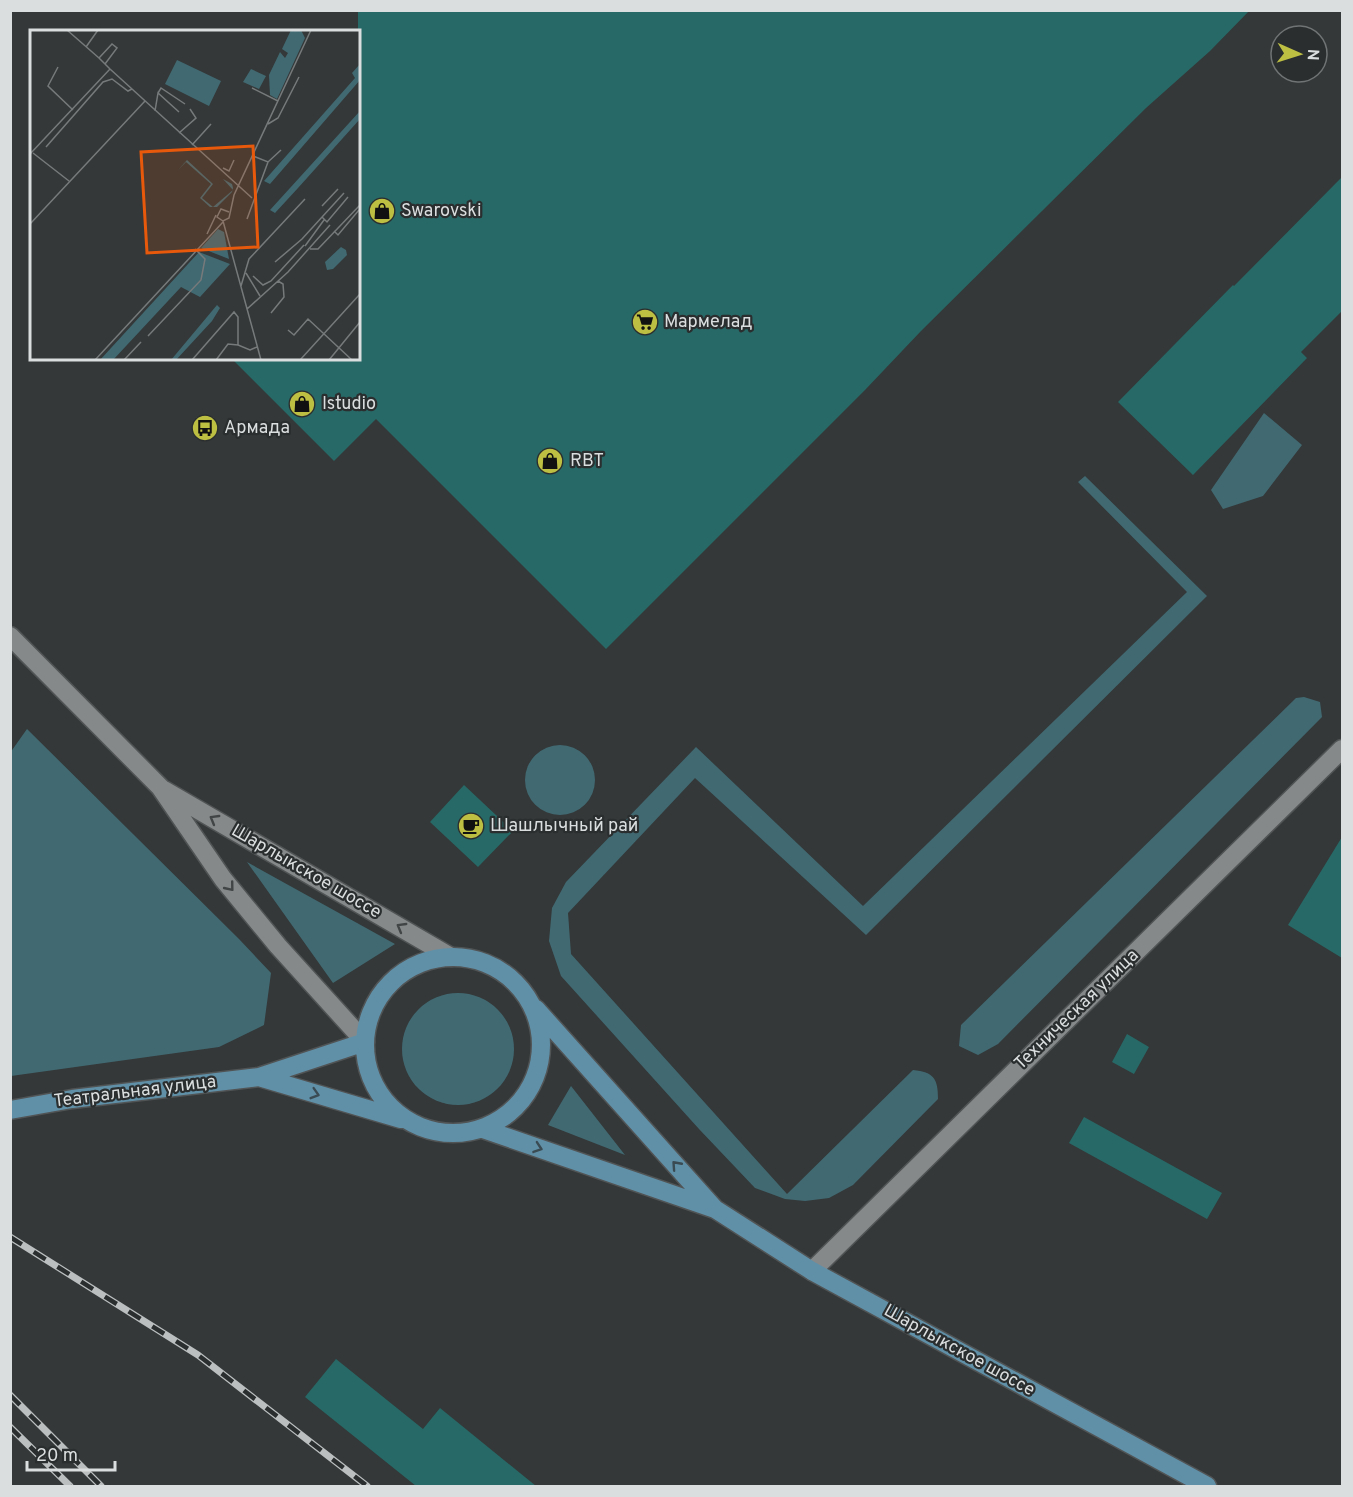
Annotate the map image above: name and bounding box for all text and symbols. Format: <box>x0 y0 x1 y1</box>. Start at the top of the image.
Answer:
north arrow <box>1269 24 1329 84</box>
inset map <box>30 30 360 360</box>
text: N <box>1302 48 1322 61</box>
shop icon: Swarovski <box>367 196 397 226</box>
place label: Swarovski <box>401 200 481 223</box>
supermarket icon: Мармелад <box>630 307 660 337</box>
place label: Мармелад <box>664 311 753 334</box>
shop icon: Istudio <box>287 389 317 419</box>
place label: Istudio <box>322 393 376 416</box>
bus stop icon: Армада <box>190 413 220 443</box>
place label: Армада <box>224 417 290 440</box>
shop icon: RBT <box>535 446 565 476</box>
place label: RBT <box>570 450 604 473</box>
cafe icon: Шашлычный рай <box>456 811 486 841</box>
one-way arrow <box>210 815 220 826</box>
place label: Шашлычный рай <box>490 815 638 838</box>
street label: Шарлыкское шоссе <box>227 820 385 924</box>
one-way arrow <box>222 880 233 891</box>
one-way arrow <box>397 923 407 935</box>
street label: Техническая улица <box>1010 945 1144 1075</box>
street label: Театральная улица <box>52 1071 218 1113</box>
one-way arrow <box>309 1087 320 1099</box>
one-way arrow <box>532 1140 543 1153</box>
one-way arrow <box>672 1162 683 1172</box>
street label: Шарлыкское шоссе <box>879 1300 1039 1402</box>
scale bar <box>27 1434 116 1472</box>
text: 20 m <box>36 1445 78 1468</box>

